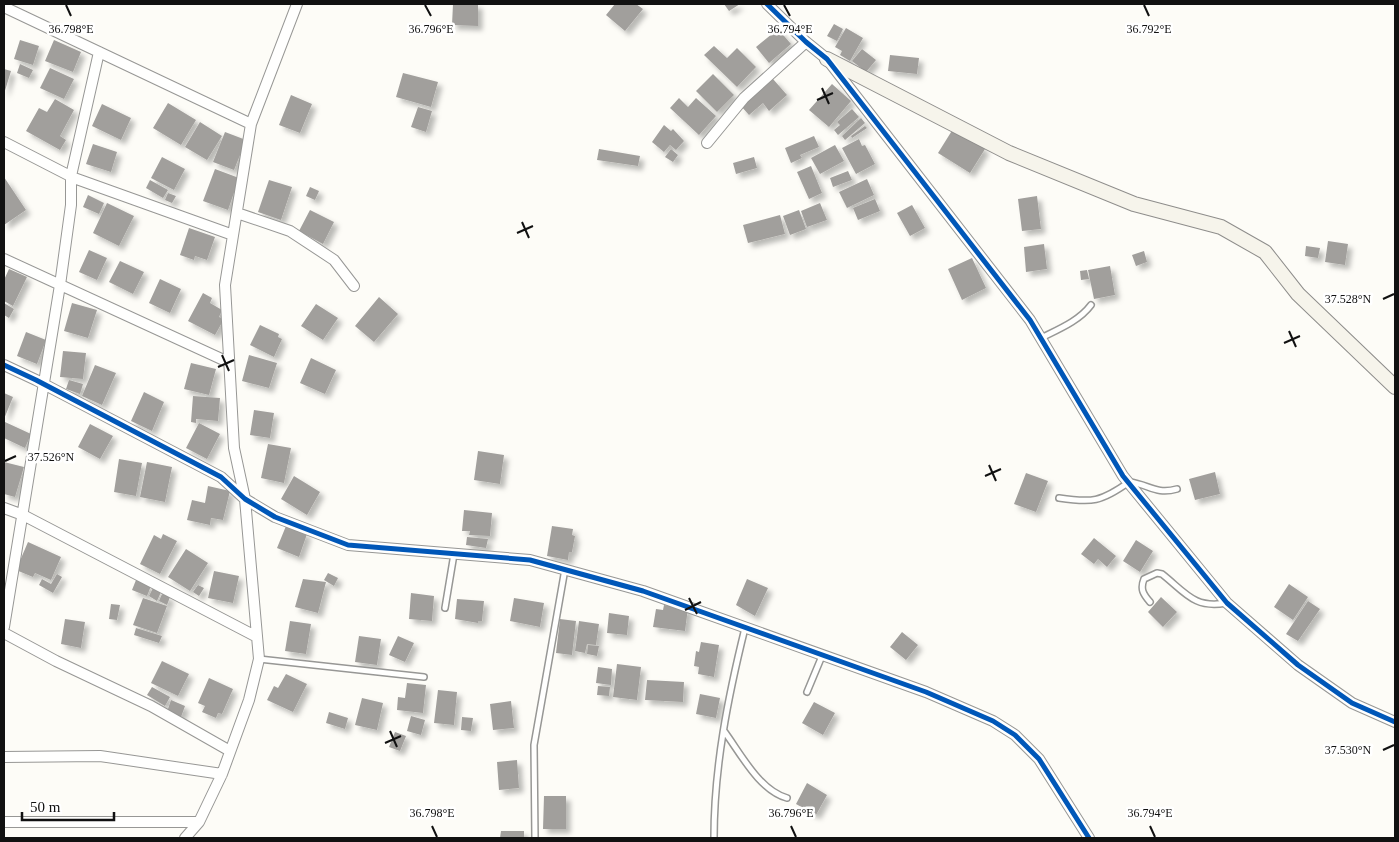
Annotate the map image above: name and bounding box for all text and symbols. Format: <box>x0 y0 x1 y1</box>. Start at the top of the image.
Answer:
text: 36.798°E <box>48 22 94 36</box>
text: 36.796°E <box>408 22 454 36</box>
text: 36.794°E <box>767 22 813 36</box>
text: 36.792°E <box>1126 22 1172 36</box>
text: 37.528°N <box>1325 292 1372 306</box>
text: 37.526°N <box>28 450 75 464</box>
text: 37.530°N <box>1325 743 1372 757</box>
scale bar <box>22 790 115 822</box>
text: 50 m <box>30 799 61 815</box>
text: 36.798°E <box>409 806 455 820</box>
text: 36.796°E <box>768 806 814 820</box>
text: 36.794°E <box>1127 806 1173 820</box>

